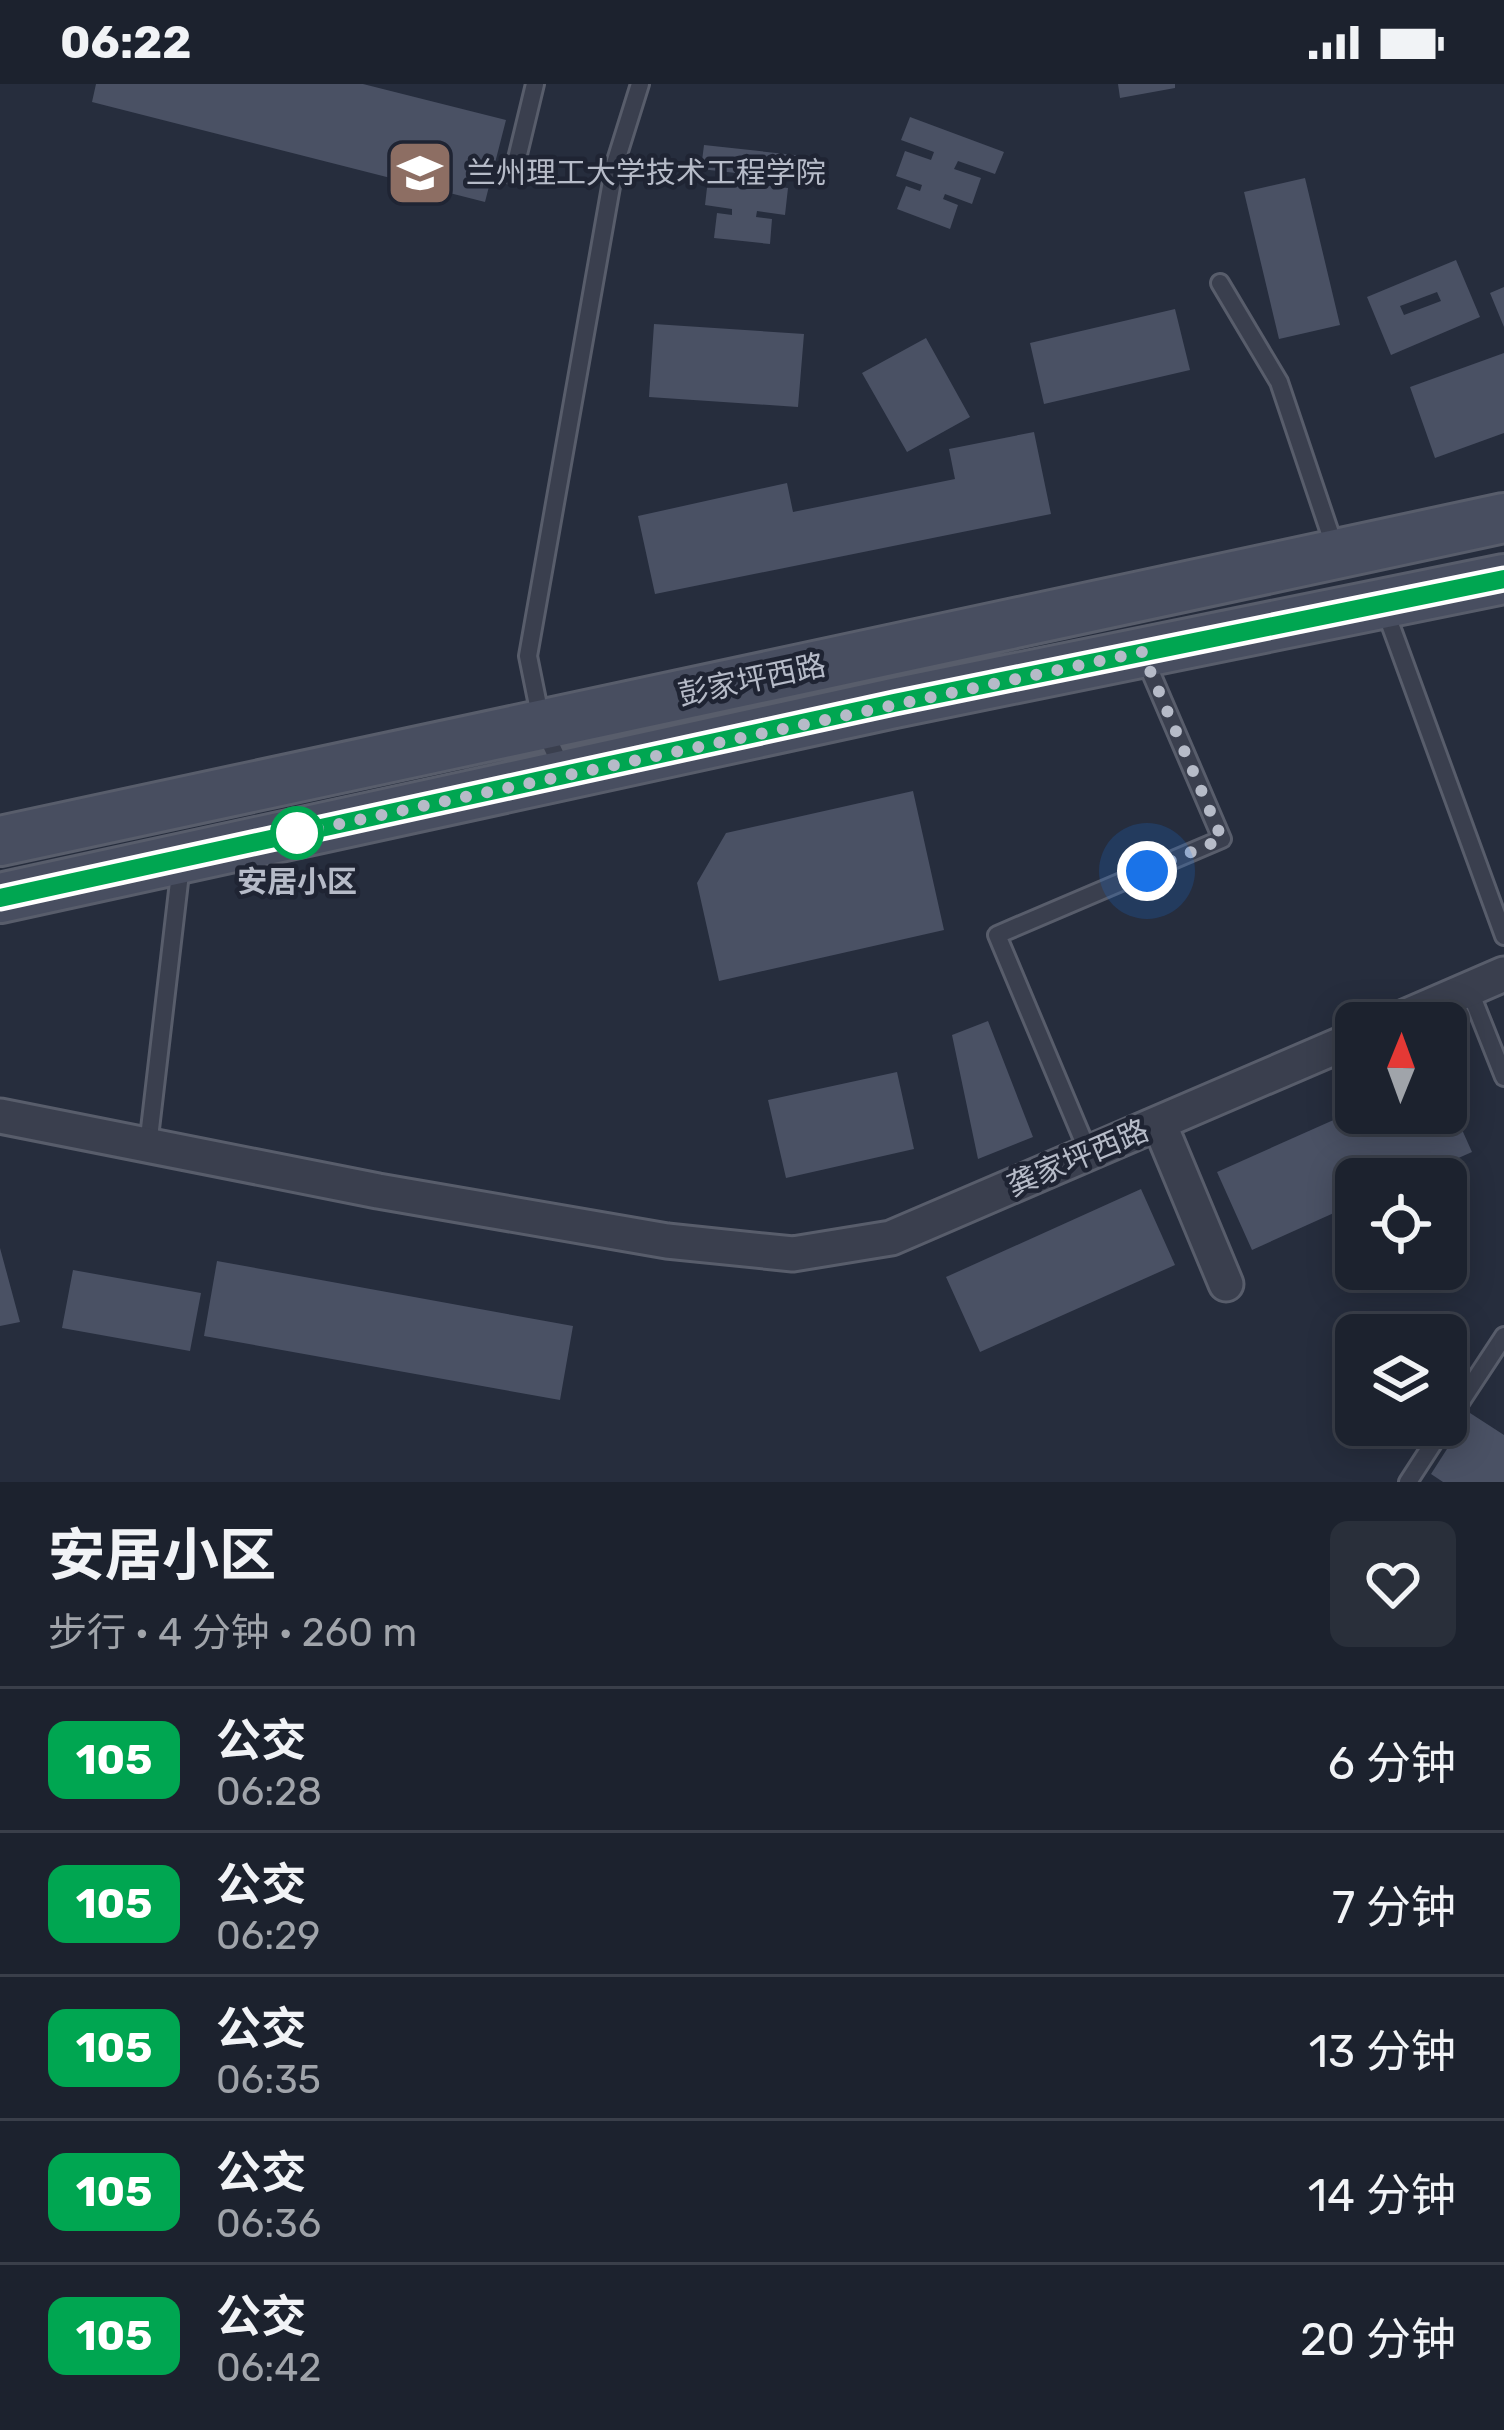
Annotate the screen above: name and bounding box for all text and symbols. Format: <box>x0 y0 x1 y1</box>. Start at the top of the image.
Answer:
text: 06:22 <box>60 16 192 69</box>
school or university icon: 兰州理工大学技术工程学院 <box>385 138 455 208</box>
place label: 兰州理工大学技术工程学院 <box>466 155 826 191</box>
street label: 彭家坪西路 <box>675 647 829 713</box>
marker: 安居小区 <box>272 808 322 858</box>
your location <box>1117 841 1177 901</box>
place label: 安居小区 <box>237 864 357 900</box>
north arrow <box>1335 1002 1467 1134</box>
map controls <box>1335 1002 1467 1446</box>
street label: 龚家坪西路 <box>1002 1112 1154 1204</box>
button: locate <box>1335 1158 1467 1290</box>
button: layers <box>1335 1314 1467 1446</box>
button: heart <box>1330 1521 1456 1647</box>
text: 安居小区 <box>48 1522 276 1589</box>
text: 步行 · 4 分钟 · 260 m <box>48 1610 417 1656</box>
text: 公交 <box>216 1714 306 1767</box>
text: 105 <box>76 1735 152 1785</box>
text: 6 分钟 <box>1328 1737 1456 1790</box>
text: 06:28 <box>216 1769 322 1815</box>
text: 公交 <box>216 1858 306 1911</box>
text: 105 <box>76 1879 152 1929</box>
text: 7 分钟 <box>1332 1881 1456 1934</box>
text: 06:29 <box>216 1913 320 1959</box>
text: 公交 <box>216 2002 306 2055</box>
text: 105 <box>76 2023 152 2073</box>
text: 13 分钟 <box>1309 2025 1456 2078</box>
text: 06:35 <box>216 2057 321 2103</box>
text: 公交 <box>216 2146 306 2199</box>
text: 105 <box>76 2167 152 2217</box>
text: 14 分钟 <box>1308 2169 1456 2222</box>
text: 06:36 <box>216 2201 321 2247</box>
text: 公交 <box>216 2290 306 2343</box>
text: 105 <box>76 2311 152 2361</box>
text: 20 分钟 <box>1300 2313 1456 2366</box>
text: 06:42 <box>216 2345 321 2391</box>

